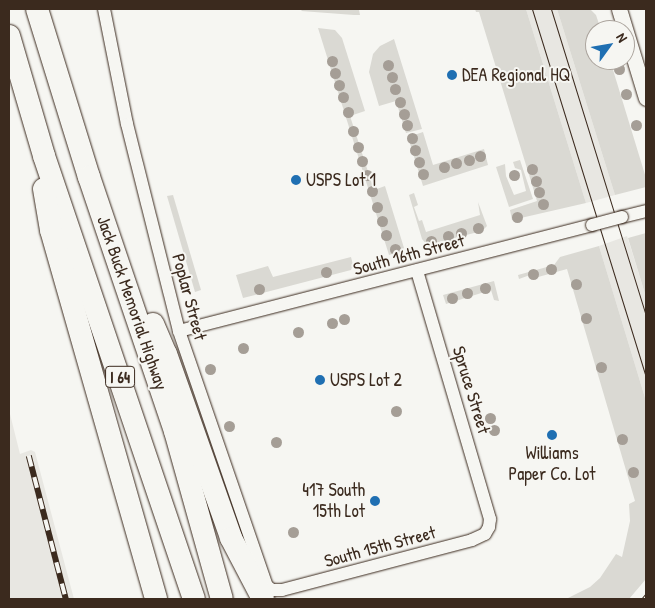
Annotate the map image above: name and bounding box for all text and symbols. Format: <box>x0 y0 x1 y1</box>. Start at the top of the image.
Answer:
north arrow <box>585 20 635 70</box>
text: N <box>612 29 632 46</box>
place label: DEA Regional HQ <box>462 64 570 86</box>
marker: DEA Regional HQ <box>446 69 458 81</box>
place label: USPS Lot 1 <box>306 169 376 191</box>
marker: USPS Lot 1 <box>290 174 302 186</box>
street label: Jack Buck Memorial Highway <box>92 213 172 393</box>
street label: South 16th Street <box>351 230 467 280</box>
street label: Poplar Street <box>167 251 211 343</box>
street label: Spruce Street <box>447 344 495 436</box>
road number: I 64 <box>105 364 135 391</box>
place label: USPS Lot 2 <box>330 369 402 391</box>
marker: USPS Lot 2 <box>314 374 326 386</box>
marker: Williams Paper Co. Lot <box>546 429 558 441</box>
place label: Williams Paper Co. Lot <box>509 443 595 486</box>
place label: 417 South 15th Lot <box>302 480 365 522</box>
marker: 417 South 15th Lot <box>369 495 381 507</box>
street label: South 15th Street <box>322 522 438 572</box>

